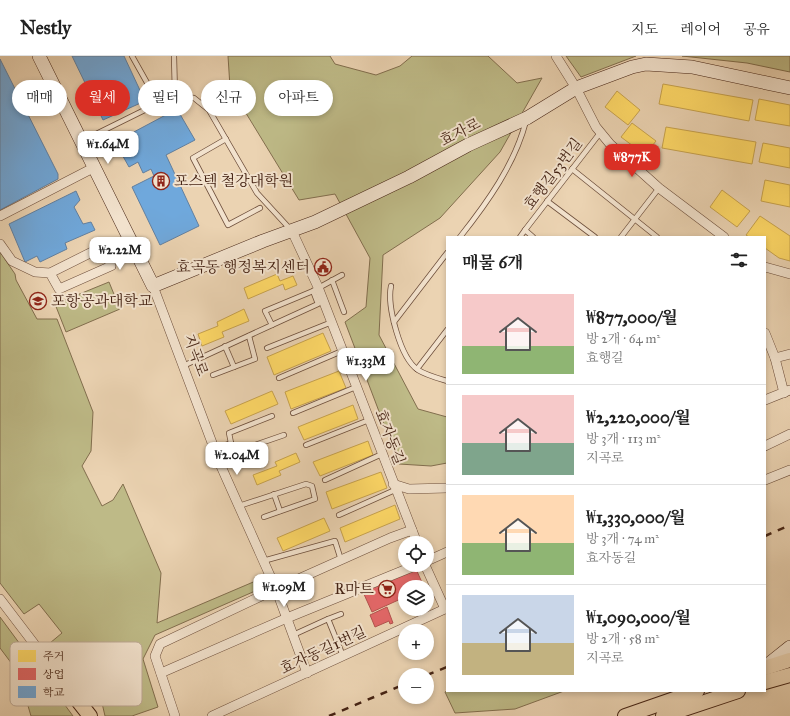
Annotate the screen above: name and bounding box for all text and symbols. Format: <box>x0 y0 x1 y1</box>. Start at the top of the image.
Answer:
text: Nestly <box>20 16 71 39</box>
text: 지도 <box>631 21 658 38</box>
text: 레이어 <box>680 21 721 38</box>
text: 공유 <box>743 21 770 38</box>
chip: 매매 <box>12 80 67 116</box>
chip: 월세 <box>75 80 130 116</box>
chip: 필터 <box>138 80 193 116</box>
chip: 신규 <box>201 80 256 116</box>
chip: 아파트 <box>264 80 333 116</box>
street label: 효자로 <box>437 114 484 150</box>
pin: ₩1.64M <box>75 131 141 165</box>
street label: 효행길53번길 <box>520 134 586 214</box>
text: ₩1.64M <box>87 136 129 152</box>
pin: ₩877K <box>604 144 660 178</box>
text: ₩877K <box>613 149 651 165</box>
building icon: 포스텍 철강대학원 <box>151 171 171 191</box>
place label: 포스텍 철강대학원 <box>174 172 293 190</box>
pin: ₩2.22M <box>87 237 153 271</box>
text: ₩2.22M <box>98 242 142 258</box>
icon: filters <box>728 249 750 271</box>
text: 매물 6개 <box>462 252 524 273</box>
public building icon: 효곡동 행정복지센터 <box>313 257 333 277</box>
place label: 효곡동 행정복지센터 <box>176 258 310 276</box>
school or university icon: 포항공과대학교 <box>28 291 48 311</box>
place label: 포항공과대학교 <box>51 292 153 310</box>
text: ₩877,000/월 <box>586 307 678 328</box>
icon: home <box>494 310 542 358</box>
street label: 지곡로 <box>180 331 212 379</box>
text: 방 2개 · 64 m² <box>586 331 660 347</box>
pin: ₩1.33M <box>333 348 399 382</box>
text: 효행길 <box>586 350 624 366</box>
text: ₩1.33M <box>346 353 386 369</box>
street label: 효자동길 <box>371 407 409 467</box>
text: ₩2,220,000/월 <box>586 407 691 428</box>
icon: home <box>494 411 542 459</box>
text: 방 3개 · 113 m² <box>586 431 661 447</box>
pin: ₩2.04M <box>204 442 270 476</box>
text: ₩2.04M <box>214 447 260 463</box>
text: 지곡로 <box>586 450 624 466</box>
text: ₩1,330,000/월 <box>586 507 686 528</box>
icon: home <box>494 511 542 559</box>
text: 방 3개 · 74 m² <box>586 531 659 547</box>
map controls <box>398 536 434 704</box>
button: locate <box>398 536 434 572</box>
text: 효자동길 <box>586 550 636 566</box>
pin: ₩1.09M <box>251 574 317 608</box>
text: ₩1.09M <box>262 579 306 595</box>
supermarket icon: R마트 <box>377 579 397 599</box>
place label: R마트 <box>334 580 374 598</box>
button: layers <box>398 580 434 616</box>
text: ₩1,090,000/월 <box>586 607 691 628</box>
icon: home <box>494 611 542 659</box>
street label: 효자동길1번길 <box>277 622 369 678</box>
button: + <box>398 624 434 660</box>
text: 방 2개 · 58 m² <box>586 631 659 647</box>
legend <box>10 642 142 706</box>
text: 주거 <box>43 650 64 663</box>
text: 지곡로 <box>586 650 624 666</box>
text: 상업 <box>43 668 64 681</box>
button: − <box>398 668 434 704</box>
text: 학교 <box>43 686 65 699</box>

